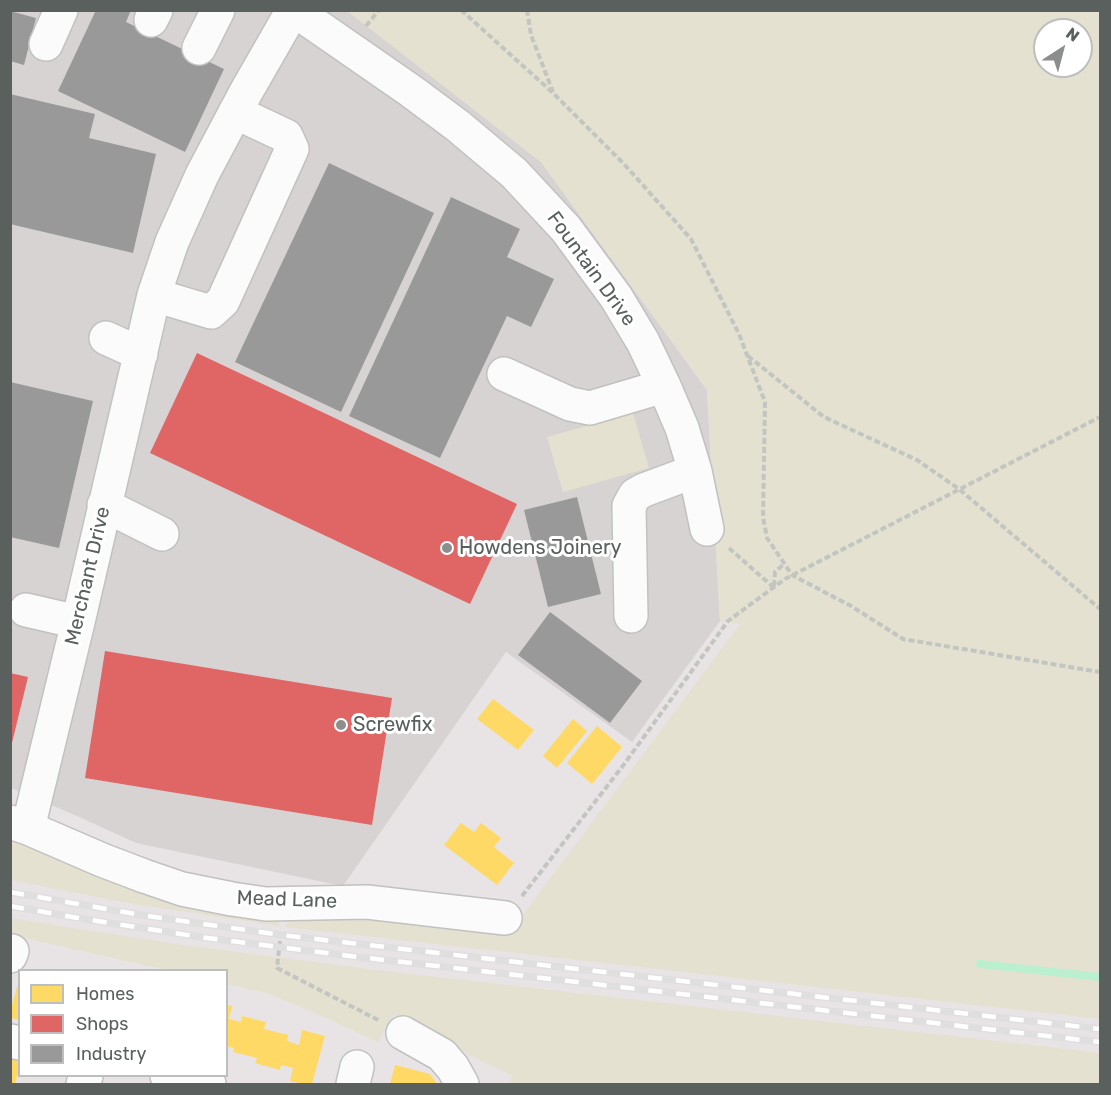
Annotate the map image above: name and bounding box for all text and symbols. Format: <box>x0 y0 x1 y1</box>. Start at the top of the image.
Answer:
north arrow <box>1033 18 1093 78</box>
text: N <box>1062 24 1083 46</box>
street label: Fountain Drive <box>541 207 641 331</box>
street label: Merchant Drive <box>60 504 116 648</box>
place label: Howdens Joinery <box>459 536 622 560</box>
marker: Howdens Joinery <box>440 541 454 555</box>
place label: Screwfix <box>353 713 433 737</box>
marker: Screwfix <box>334 718 348 732</box>
street label: Mead Lane <box>236 886 338 914</box>
legend <box>18 969 228 1077</box>
text: Homes <box>76 983 134 1005</box>
text: Shops <box>76 1013 128 1035</box>
text: Industry <box>76 1043 146 1065</box>

